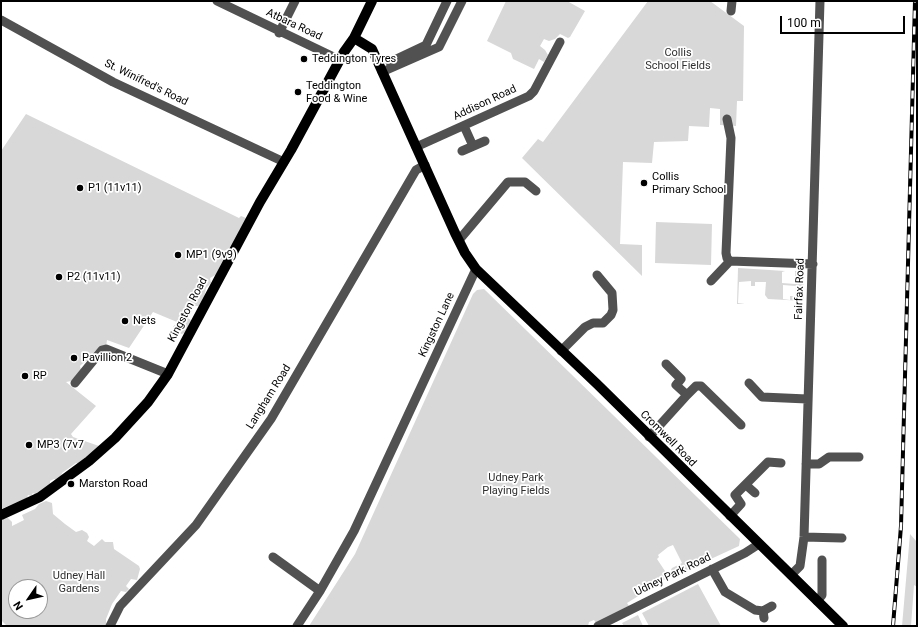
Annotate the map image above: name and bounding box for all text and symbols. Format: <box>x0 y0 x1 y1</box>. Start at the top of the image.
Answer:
street label: Atbara Road <box>264 6 324 44</box>
scale bar <box>782 8 907 34</box>
text: 100 m <box>787 16 821 30</box>
park label: Collis School Fields <box>645 46 711 72</box>
place label: Teddington Tyres <box>312 52 396 66</box>
marker: Teddington Tyres <box>299 54 309 64</box>
street label: St. Winifred's Road <box>102 57 190 109</box>
place label: Teddington Food & Wine <box>306 79 367 105</box>
street label: Addison Road <box>451 83 519 123</box>
marker: Teddington Food & Wine <box>293 87 303 97</box>
place label: Collis Primary School <box>652 170 726 196</box>
marker: Collis Primary School <box>639 178 649 188</box>
place label: P1 (11v11) <box>88 181 142 195</box>
marker: P1 (11v11) <box>75 183 85 193</box>
place label: MP1 (9v9) <box>186 248 237 262</box>
marker: MP1 (9v9) <box>173 250 183 260</box>
street label: Fairfax Road <box>792 258 808 320</box>
place label: P2 (11v11) <box>67 270 121 284</box>
marker: P2 (11v11) <box>54 272 64 282</box>
street label: Kingston Road <box>165 275 211 345</box>
street label: Kingston Lane <box>416 291 458 359</box>
place label: Nets <box>133 314 156 328</box>
marker: Nets <box>120 316 130 326</box>
place label: Pavillion 2 <box>82 351 132 365</box>
marker: Pavillion 2 <box>69 353 79 363</box>
street label: Langham Road <box>244 362 294 432</box>
place label: RP <box>33 369 47 383</box>
marker: RP <box>20 371 30 381</box>
street label: Cromwell Road <box>637 408 699 470</box>
place label: MP3 (7v7 <box>37 438 84 452</box>
marker: MP3 (7v7 <box>24 440 34 450</box>
park label: Udney Park Playing Fields <box>482 471 550 497</box>
place label: Marston Road <box>79 477 148 491</box>
marker: Marston Road <box>66 479 76 489</box>
street label: Udney Park Road <box>633 551 713 599</box>
park label: Udney Hall Gardens <box>53 569 105 595</box>
north arrow <box>8 579 48 619</box>
text: N <box>11 599 26 612</box>

